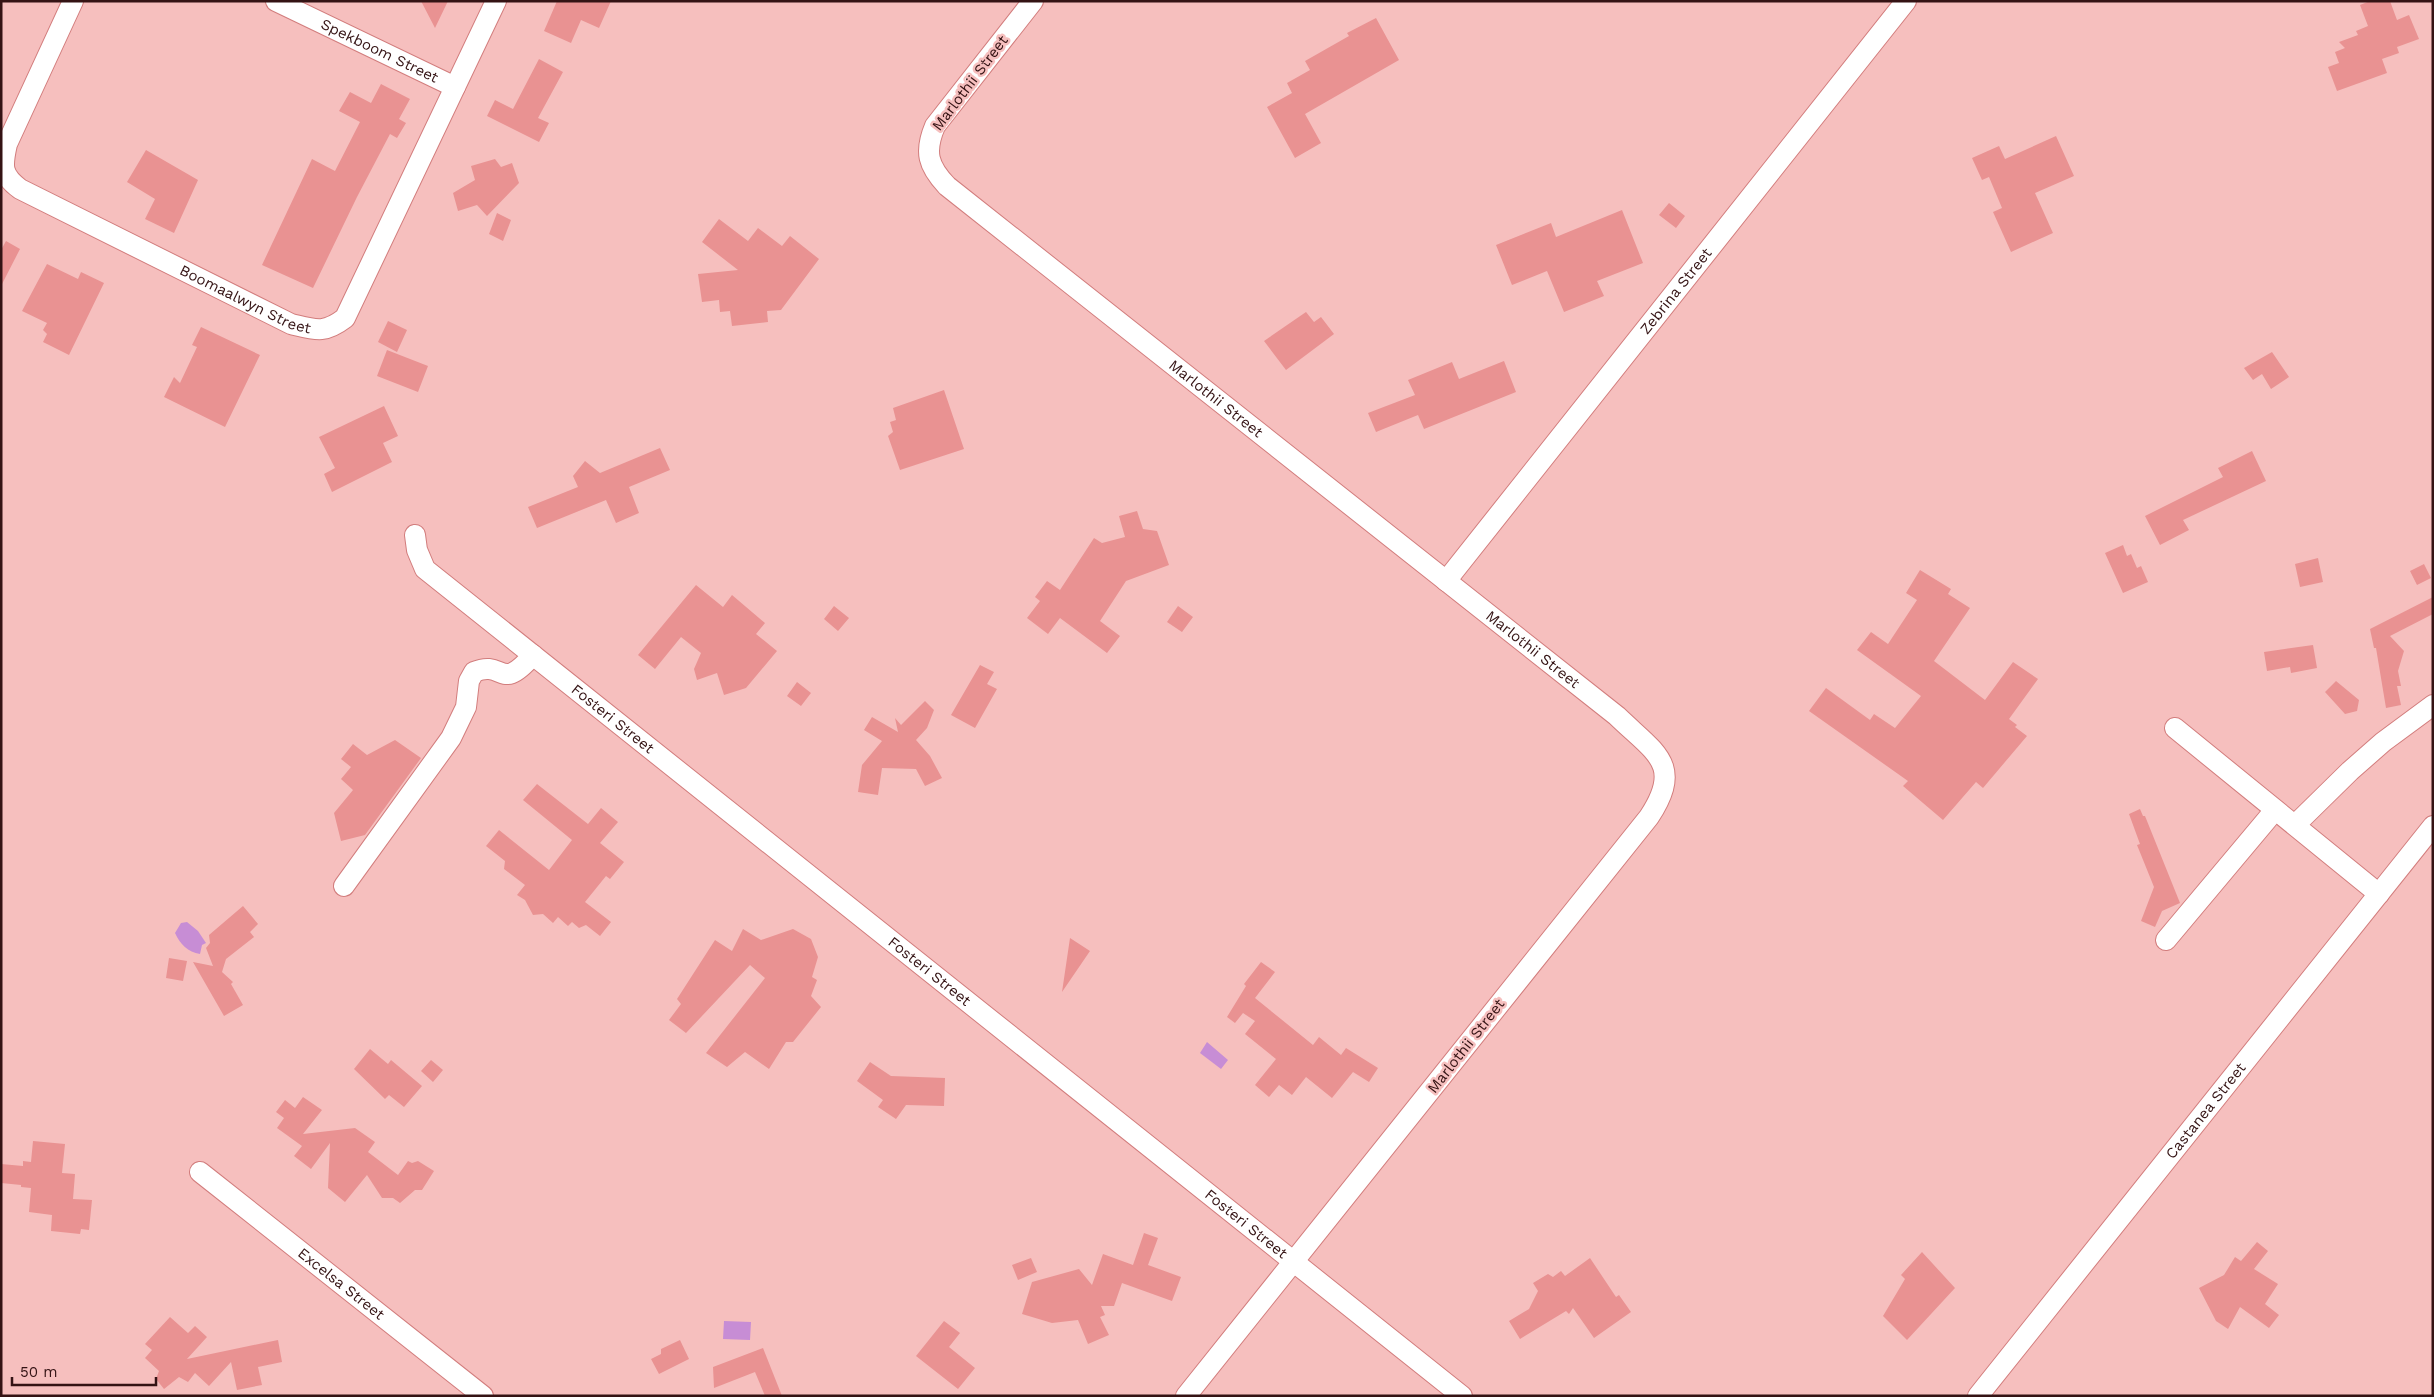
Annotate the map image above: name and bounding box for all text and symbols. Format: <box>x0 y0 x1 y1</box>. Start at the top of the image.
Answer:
street label: Spekboom Street <box>318 15 442 87</box>
street label: Marlothii Street <box>928 31 1012 134</box>
street label: Zebrina Street <box>1636 244 1716 338</box>
street label: Boomaalwyn Street <box>177 261 313 338</box>
street label: Marlothii Street <box>1165 356 1267 442</box>
street label: Marlothii Street <box>1482 607 1584 692</box>
street label: Fosteri Street <box>568 680 658 758</box>
street label: Fosteri Street <box>885 933 975 1010</box>
street label: Marlothii Street <box>1424 995 1509 1097</box>
street label: Castanea Street <box>2162 1058 2250 1162</box>
street label: Fosteri Street <box>1201 1185 1292 1263</box>
street label: Excelsa Street <box>294 1244 389 1324</box>
scale bar <box>12 1354 156 1386</box>
text: 50 m <box>20 1363 57 1381</box>

